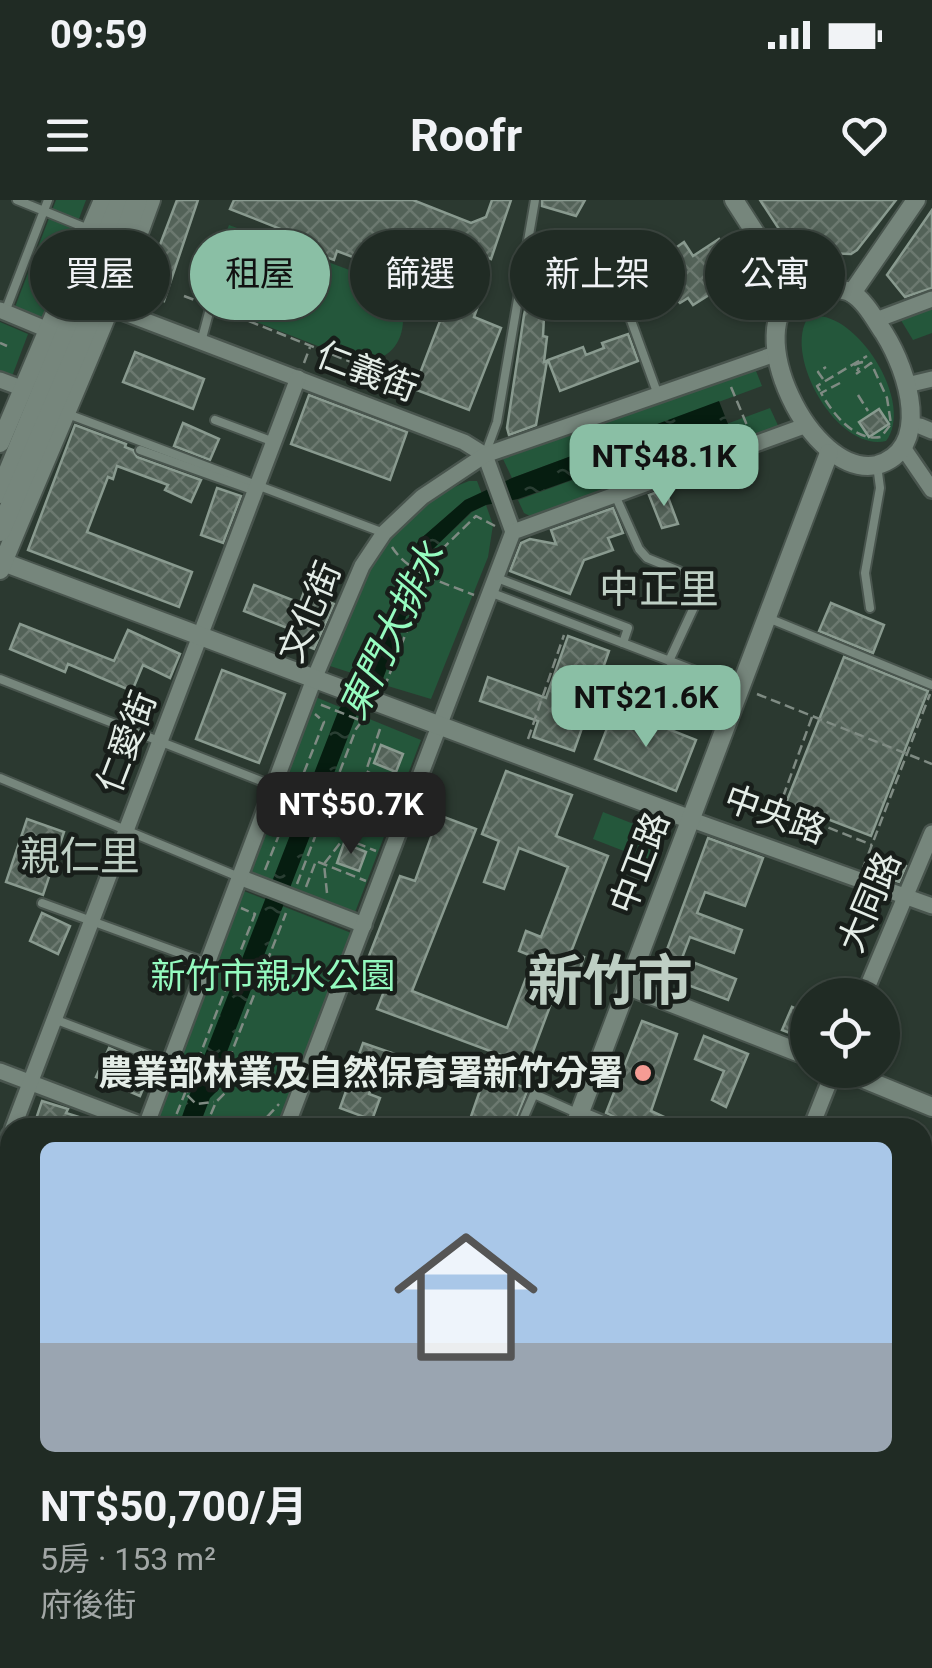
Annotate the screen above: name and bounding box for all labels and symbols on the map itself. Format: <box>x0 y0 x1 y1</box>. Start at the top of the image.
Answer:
street label: 仁義街 <box>311 334 423 410</box>
pin: NT$48.1K <box>561 424 767 509</box>
water label: 東門大排水 <box>331 534 454 726</box>
street label: 文化街 <box>271 556 349 668</box>
district label: 中正里 <box>599 566 719 613</box>
pin: NT$21.6K <box>543 665 749 750</box>
street label: 仁愛街 <box>89 686 165 798</box>
pin: NT$50.7K <box>248 772 454 857</box>
street label: 中央路 <box>719 778 831 852</box>
street label: 中正路 <box>602 807 678 919</box>
district label: 親仁里 <box>20 833 140 880</box>
street label: 大同路 <box>831 846 909 958</box>
district label: 新竹市 <box>527 949 693 1013</box>
park label: 新竹市親水公園 <box>150 956 396 997</box>
place label: 農業部林業及自然保育署新竹分署 <box>98 1053 623 1094</box>
marker: 農業部林業及自然保育署新竹分署 <box>632 1062 654 1084</box>

